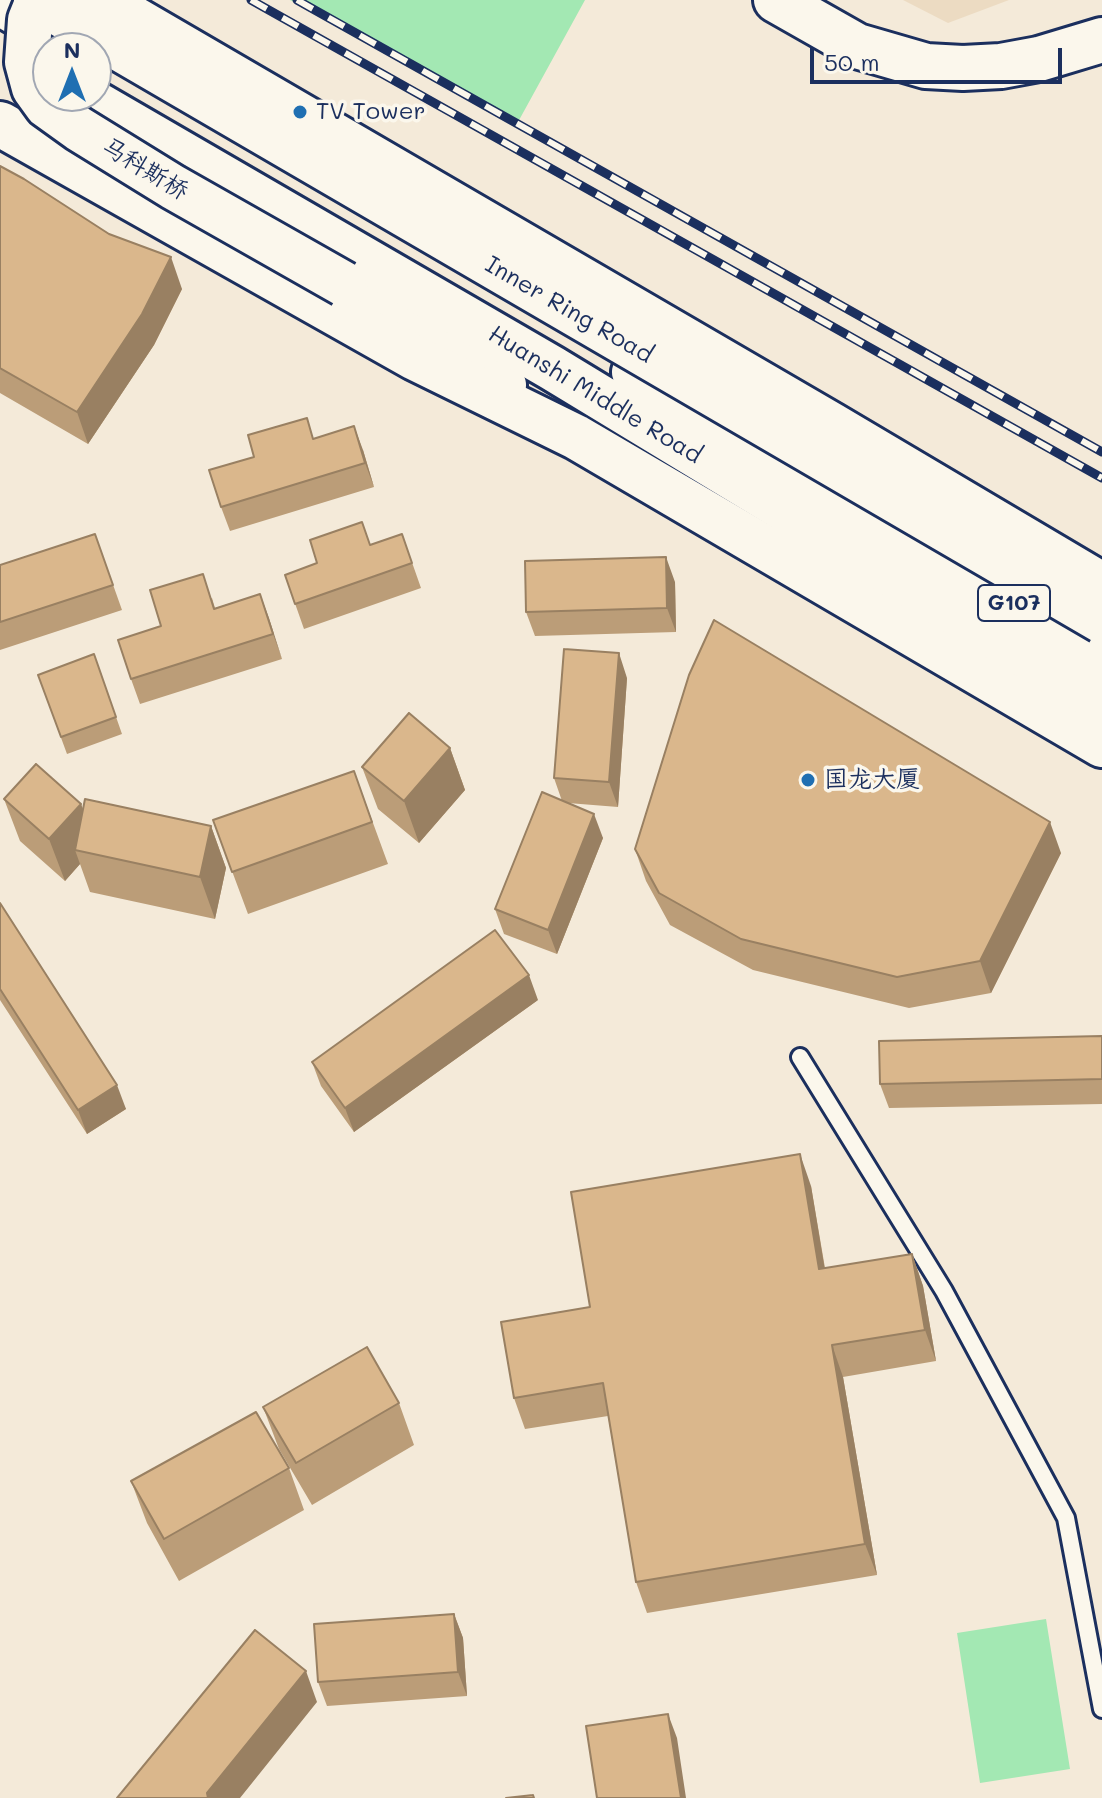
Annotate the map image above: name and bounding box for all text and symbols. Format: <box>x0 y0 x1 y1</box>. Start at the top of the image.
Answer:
north arrow <box>32 32 112 112</box>
scale bar <box>814 32 1066 82</box>
text: N <box>64 35 80 64</box>
text: 50 m <box>824 46 880 77</box>
place label: TV Tower <box>316 98 426 126</box>
marker: TV Tower <box>291 103 309 121</box>
street label: 马科斯桥 <box>96 132 194 206</box>
street label: Inner Ring Road <box>480 250 658 370</box>
street label: Huanshi Middle Road <box>483 320 707 470</box>
road number: G107 <box>978 585 1050 621</box>
place label: 国龙大厦 <box>824 766 920 794</box>
marker: 国龙大厦 <box>799 771 817 789</box>

